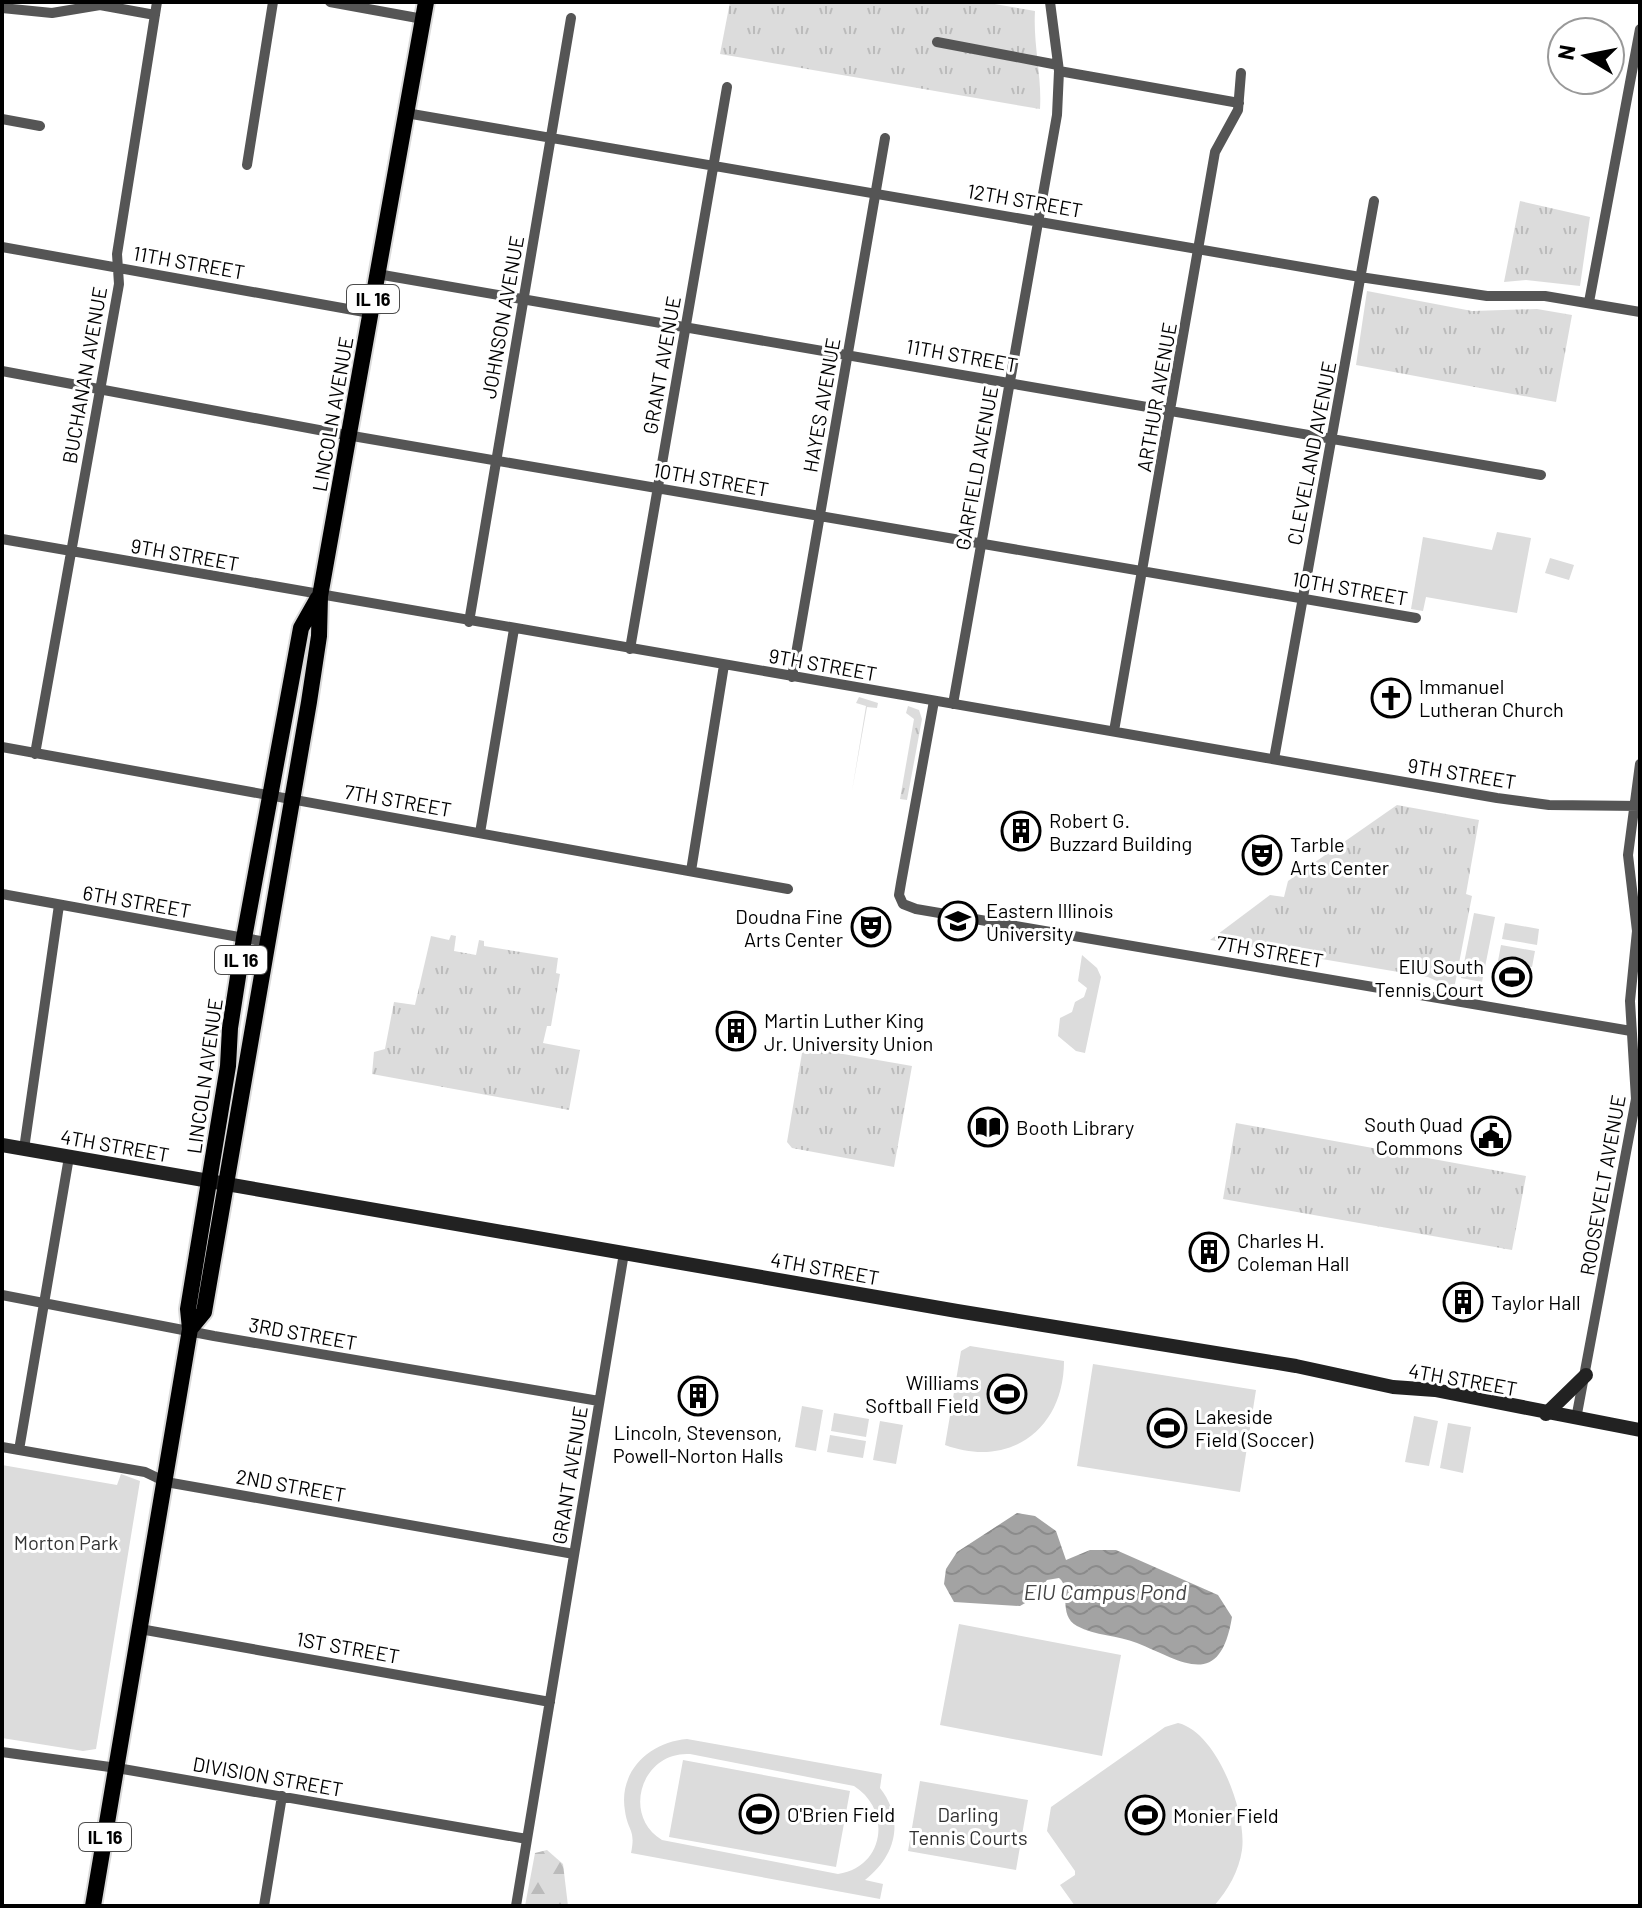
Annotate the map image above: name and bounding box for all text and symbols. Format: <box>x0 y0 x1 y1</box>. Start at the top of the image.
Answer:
north arrow <box>1546 16 1626 96</box>
text: N <box>1551 43 1579 62</box>
street label: 12TH STREET <box>965 178 1085 222</box>
street label: JOHNSON AVENUE <box>476 234 528 400</box>
street label: 11TH STREET <box>131 240 247 284</box>
street label: BUCHANAN AVENUE <box>57 285 111 465</box>
road number: IL 16 <box>347 285 399 313</box>
street label: GRANT AVENUE <box>637 294 685 436</box>
street label: ARTHUR AVENUE <box>1131 320 1181 474</box>
street label: 11TH STREET <box>904 333 1020 377</box>
street label: LINCOLN AVENUE <box>307 335 357 493</box>
street label: HAYES AVENUE <box>797 336 845 474</box>
street label: CLEVELAND AVENUE <box>1281 359 1341 547</box>
street label: GARFIELD AVENUE <box>950 384 1002 552</box>
street label: 10TH STREET <box>651 457 771 501</box>
street label: 9TH STREET <box>129 533 241 575</box>
street label: 10TH STREET <box>1290 566 1410 610</box>
street label: 9TH STREET <box>767 643 879 685</box>
place label: Immanuel Lutheran Church <box>1419 674 1564 721</box>
church icon: Immanuel Lutheran Church <box>1370 677 1412 719</box>
street label: 9TH STREET <box>1406 753 1518 793</box>
street label: 7TH STREET <box>343 779 453 821</box>
place label: Robert G. Buzzard Building <box>1049 808 1192 855</box>
building icon: Robert G. Buzzard Building <box>1000 810 1042 852</box>
place label: Tarble Arts Center <box>1290 832 1389 879</box>
theatre icon: Tarble Arts Center <box>1241 834 1283 876</box>
street label: 6TH STREET <box>81 880 193 922</box>
place label: Eastern Illinois University <box>986 898 1113 945</box>
school or university icon: Eastern Illinois University <box>937 900 979 942</box>
place label: Doudna Fine Arts Center <box>735 904 843 951</box>
theatre icon: Doudna Fine Arts Center <box>850 906 892 948</box>
street label: 7TH STREET <box>1215 930 1325 972</box>
road number: IL 16 <box>215 946 267 974</box>
place label: EIU South Tennis Court <box>1375 954 1484 1001</box>
sports icon: EIU South Tennis Court <box>1491 956 1533 998</box>
street label: LINCOLN AVENUE <box>181 997 227 1155</box>
place label: Martin Luther King Jr. University Union <box>764 1008 933 1055</box>
building icon: Martin Luther King Jr. University Union <box>715 1010 757 1052</box>
street label: ROOSEVELT AVENUE <box>1574 1093 1630 1277</box>
library icon: Booth Library <box>967 1106 1009 1148</box>
place label: South Quad Commons <box>1364 1112 1463 1159</box>
place label: Booth Library <box>1016 1115 1134 1139</box>
public building icon: South Quad Commons <box>1470 1115 1512 1157</box>
street label: 4TH STREET <box>59 1124 171 1166</box>
place label: Charles H. Coleman Hall <box>1237 1228 1349 1275</box>
building icon: Charles H. Coleman Hall <box>1188 1231 1230 1273</box>
street label: 4TH STREET <box>769 1247 881 1289</box>
building icon: Taylor Hall <box>1442 1281 1484 1323</box>
place label: Taylor Hall <box>1491 1290 1581 1314</box>
street label: 3RD STREET <box>247 1312 359 1354</box>
street label: 4TH STREET <box>1407 1358 1519 1400</box>
place label: Williams Softball Field <box>865 1370 979 1417</box>
sports icon: Williams Softball Field <box>986 1373 1028 1415</box>
building icon: Lincoln, Stevenson, Powell-Norton Halls <box>677 1375 719 1417</box>
street label: GRANT AVENUE <box>546 1404 592 1546</box>
place label: Lakeside Field (Soccer) <box>1195 1404 1314 1451</box>
sports icon: Lakeside Field (Soccer) <box>1146 1407 1188 1449</box>
place label: Lincoln, Stevenson, Powell-Norton Halls <box>613 1420 783 1467</box>
street label: 2ND STREET <box>234 1464 348 1506</box>
park label: Morton Park <box>14 1530 118 1554</box>
water label: EIU Campus Pond <box>1023 1578 1187 1604</box>
street label: 1ST STREET <box>295 1626 401 1668</box>
street label: DIVISION STREET <box>191 1751 345 1801</box>
sports icon: O'Brien Field <box>738 1793 780 1835</box>
sports icon: Monier Field <box>1124 1794 1166 1836</box>
place label: O'Brien Field <box>787 1802 895 1826</box>
park label: Darling Tennis Courts <box>908 1802 1028 1849</box>
place label: Monier Field <box>1173 1803 1279 1827</box>
road number: IL 16 <box>79 1823 131 1851</box>

